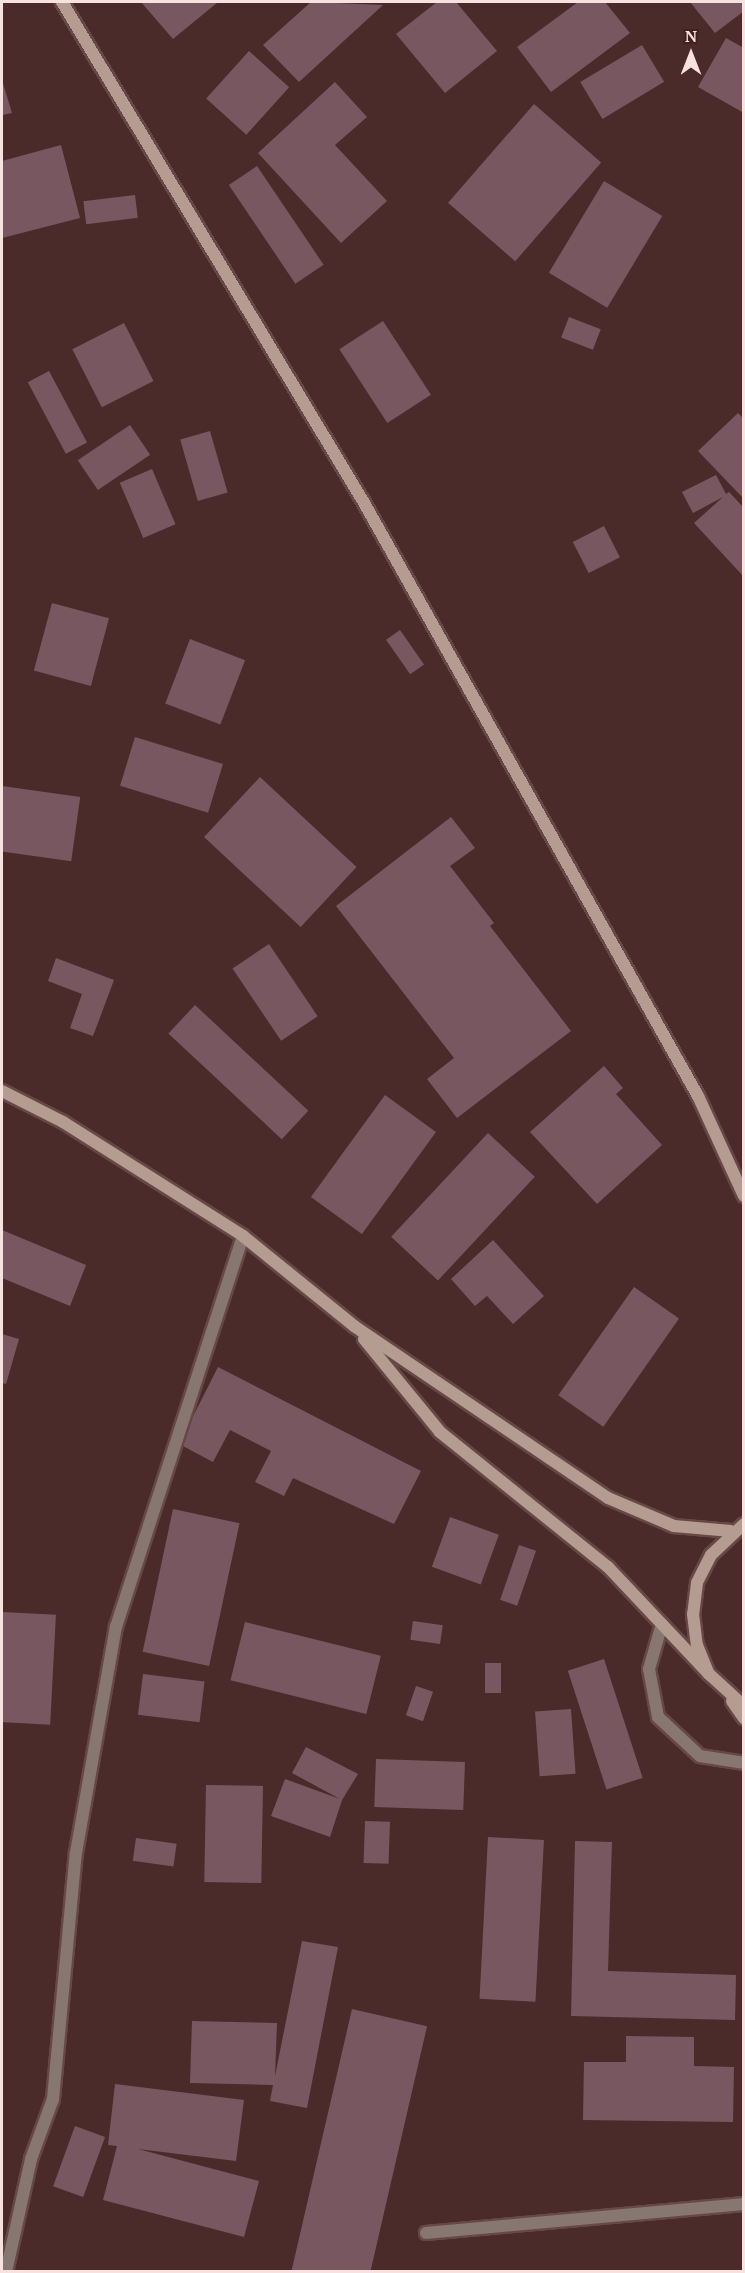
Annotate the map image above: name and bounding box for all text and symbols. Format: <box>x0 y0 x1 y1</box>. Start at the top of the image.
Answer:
north arrow <box>661 24 721 84</box>
text: N <box>685 25 697 47</box>

